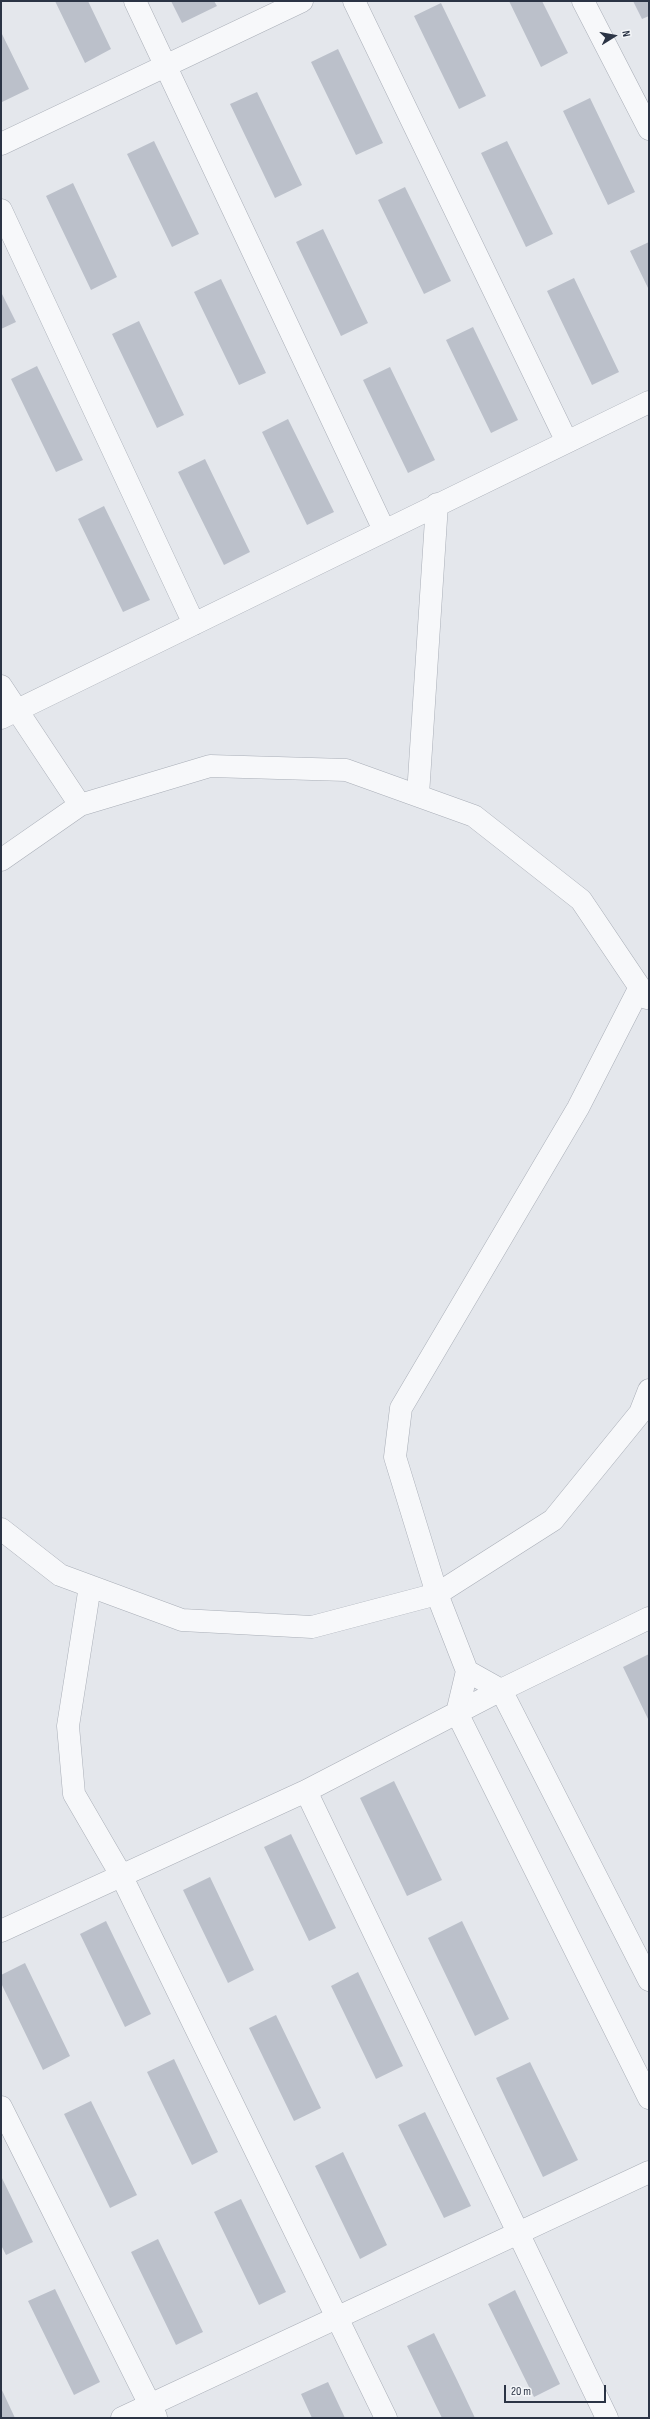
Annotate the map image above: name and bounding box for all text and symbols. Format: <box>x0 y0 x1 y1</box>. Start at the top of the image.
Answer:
north arrow <box>594 16 634 56</box>
text: N <box>619 29 633 38</box>
scale bar <box>506 2377 608 2403</box>
text: 20 m <box>511 2384 531 2399</box>

